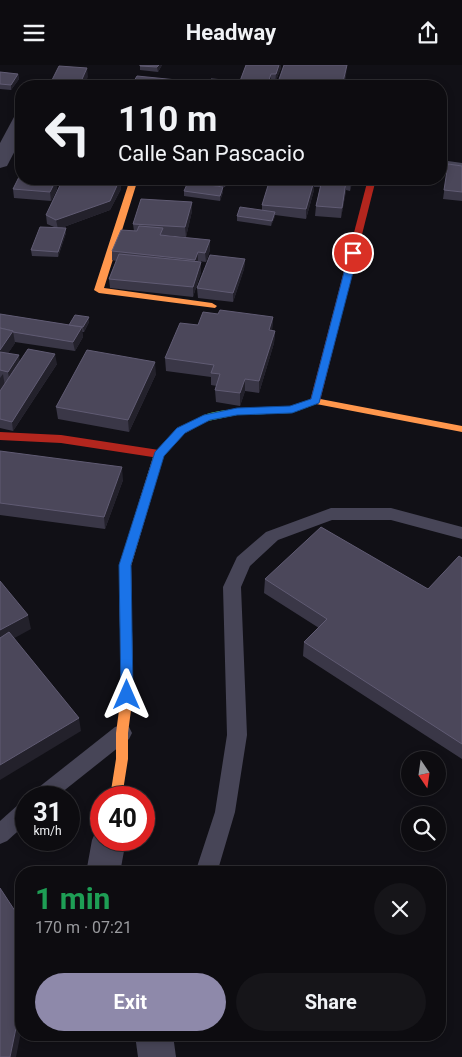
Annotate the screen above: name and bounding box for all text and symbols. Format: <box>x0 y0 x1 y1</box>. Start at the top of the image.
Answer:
icon: menu <box>20 19 48 47</box>
icon: share <box>414 19 442 47</box>
text: Headway <box>186 20 276 45</box>
text: 110 m <box>118 99 217 140</box>
icon: left <box>35 100 100 165</box>
text: Calle San Pascacio <box>118 141 305 166</box>
pin <box>332 232 374 274</box>
icon: arrive <box>339 239 367 267</box>
position arrow <box>100 668 152 720</box>
north arrow <box>401 751 446 796</box>
map controls <box>401 751 446 851</box>
speed limit sign: 40 <box>90 786 155 851</box>
text: 31 <box>33 798 62 827</box>
button: search <box>401 806 446 851</box>
text: km/h <box>33 824 62 838</box>
text: 1 min <box>35 881 110 916</box>
button: close <box>374 883 426 935</box>
text: 170 m · 07:21 <box>35 918 132 937</box>
button: Exit <box>35 973 226 1031</box>
button: Share <box>236 973 426 1031</box>

